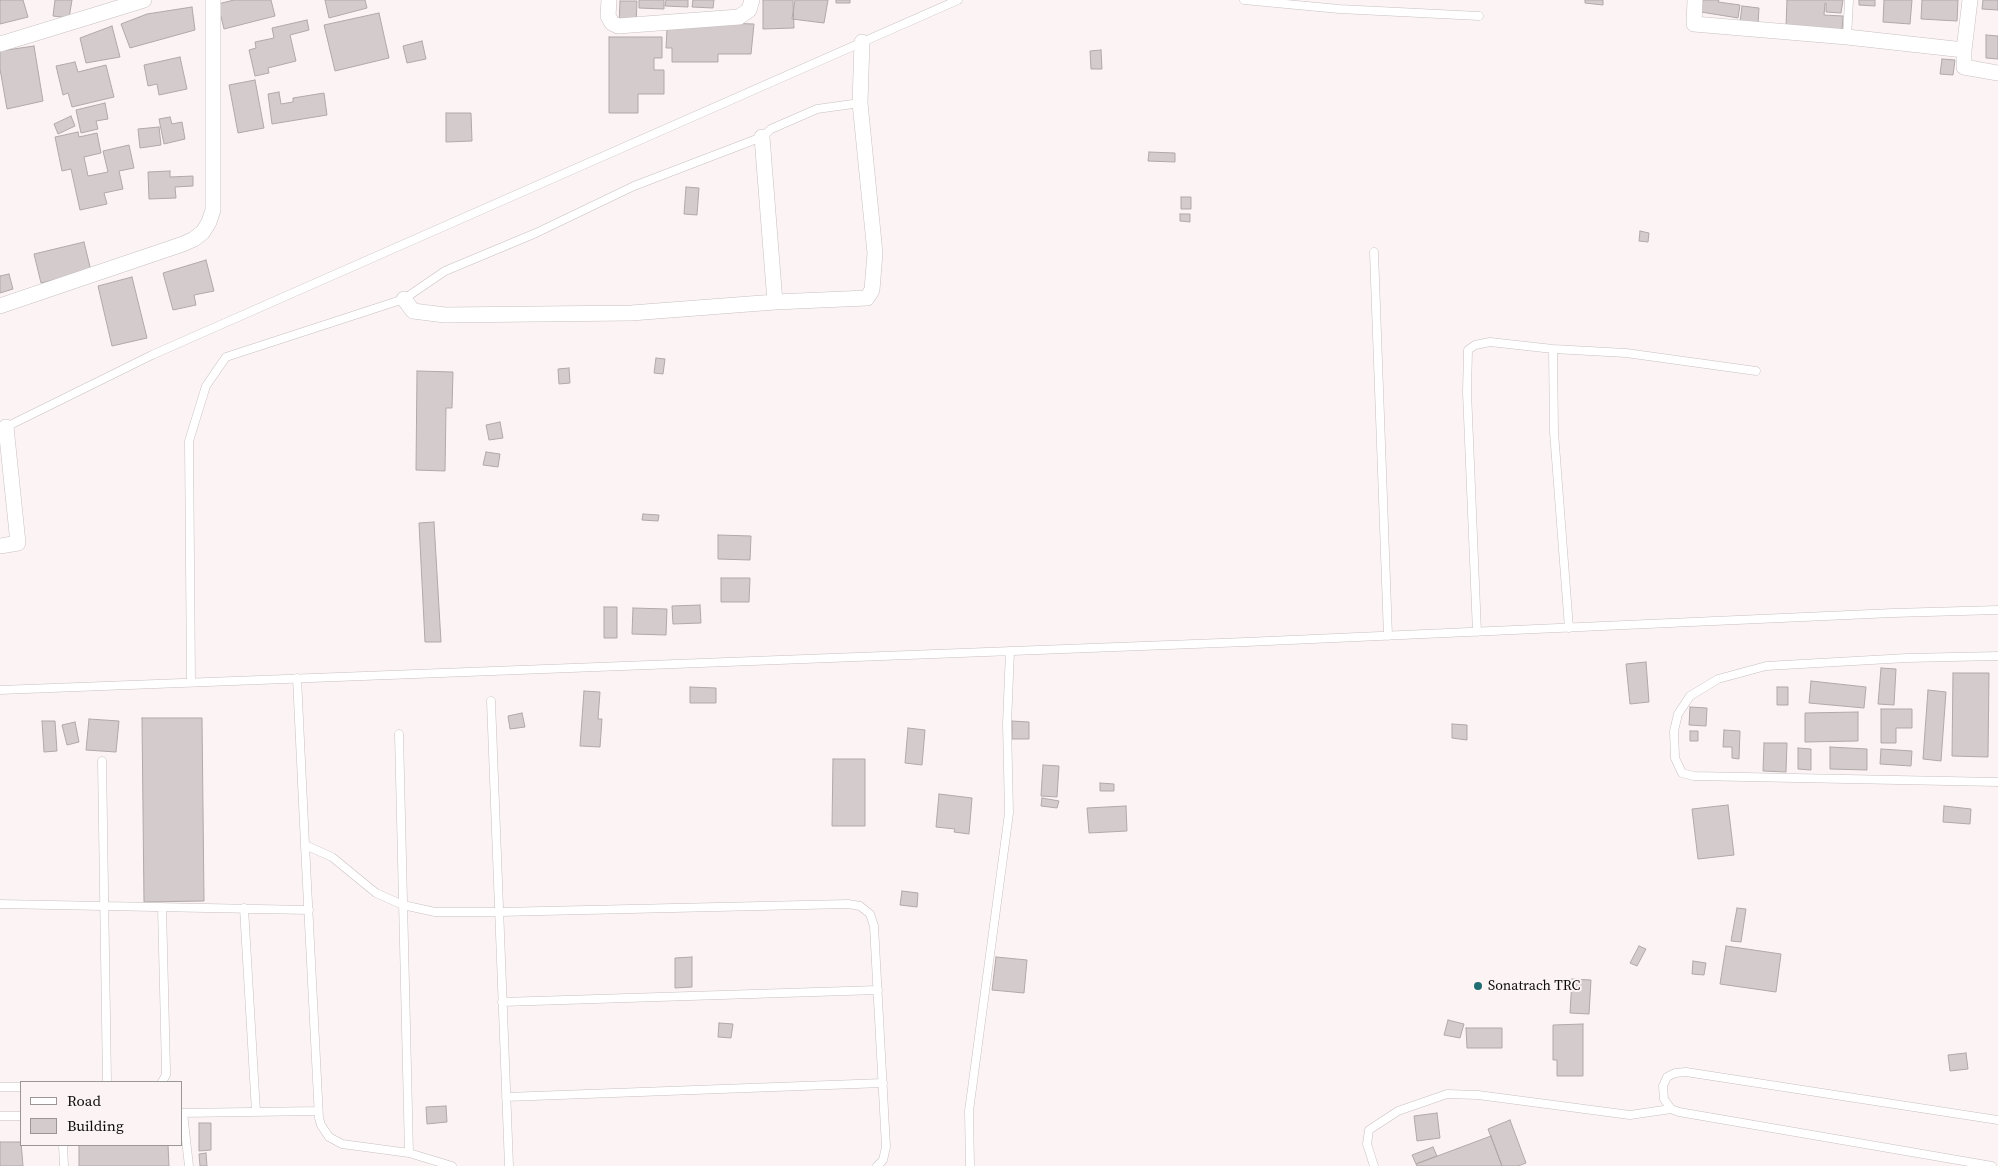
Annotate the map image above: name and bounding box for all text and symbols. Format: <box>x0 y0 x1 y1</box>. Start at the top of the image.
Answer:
place label: Sonatrach TRC <box>1488 978 1580 994</box>
marker: Sonatrach TRC <box>1472 980 1484 992</box>
legend <box>20 1081 182 1146</box>
text: Road <box>67 1090 101 1111</box>
text: Building <box>67 1115 124 1136</box>

